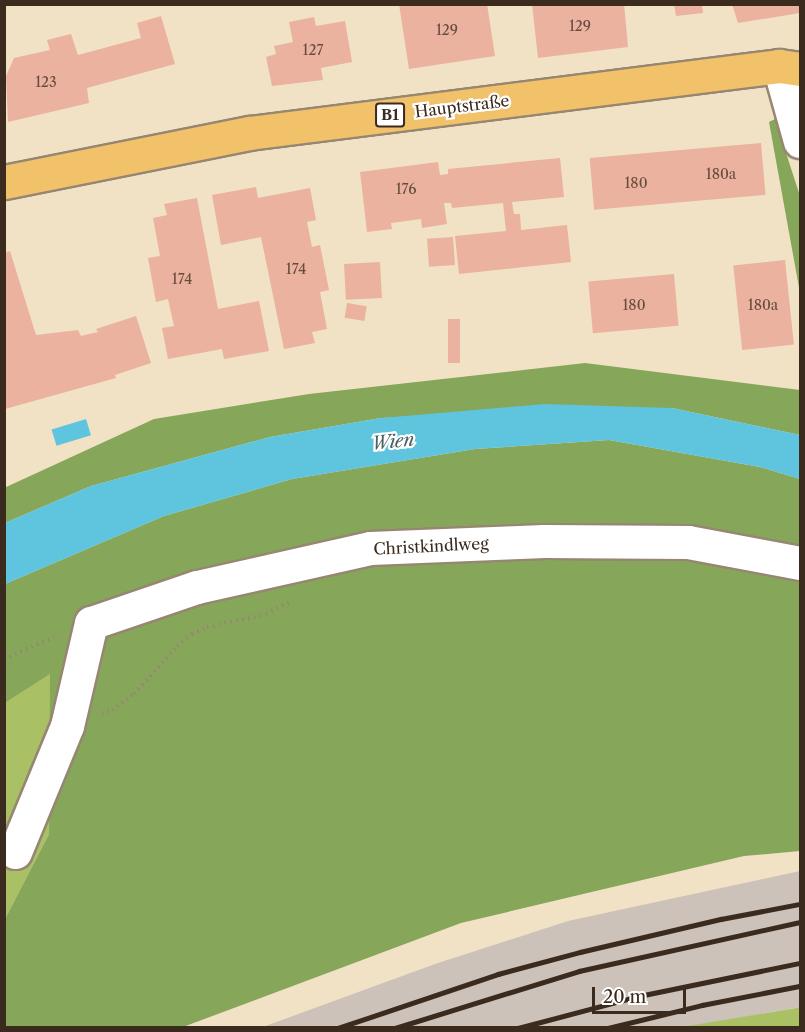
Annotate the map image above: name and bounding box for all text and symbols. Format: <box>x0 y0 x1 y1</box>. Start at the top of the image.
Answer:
house number: 129 <box>569 18 591 34</box>
house number: 129 <box>436 22 458 38</box>
house number: 127 <box>303 42 323 58</box>
house number: 123 <box>35 74 57 90</box>
street label: Hauptstraße <box>414 91 510 121</box>
road number: B1 <box>375 103 405 127</box>
house number: 180a <box>706 166 736 182</box>
house number: 180 <box>624 175 648 191</box>
house number: 176 <box>396 181 416 197</box>
house number: 174 <box>286 261 306 277</box>
house number: 174 <box>172 271 192 287</box>
house number: 180 <box>622 297 646 313</box>
house number: 180a <box>748 297 778 313</box>
water label: Wien <box>371 429 415 455</box>
street label: Christkindlweg <box>373 533 489 559</box>
scale bar <box>595 975 690 1013</box>
text: 20 m <box>603 986 646 1008</box>

